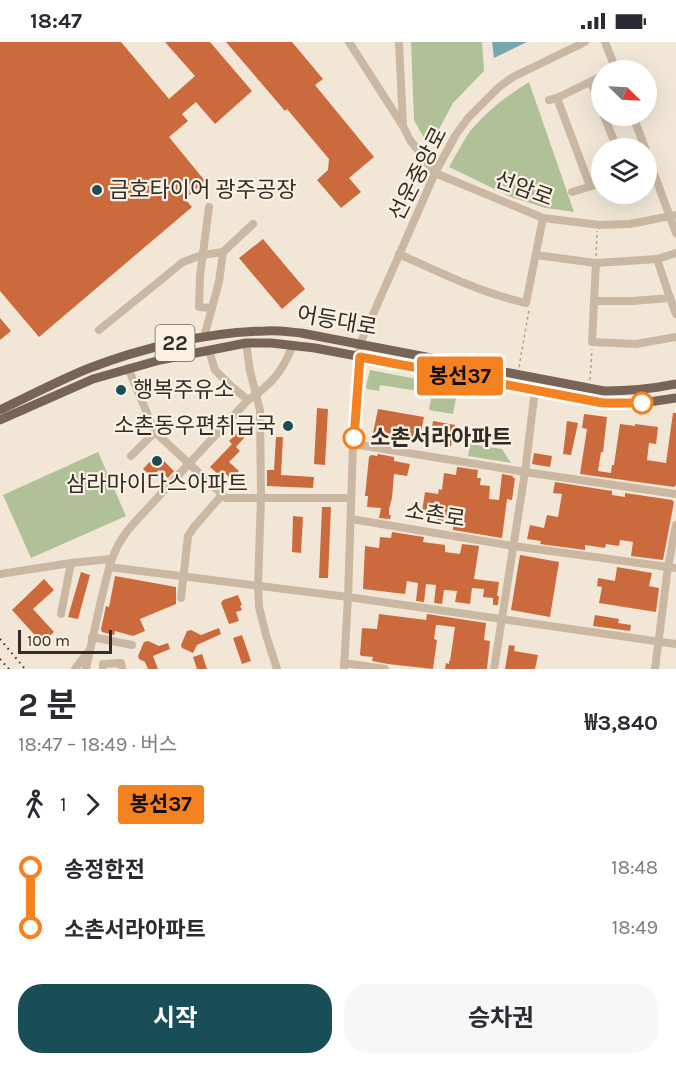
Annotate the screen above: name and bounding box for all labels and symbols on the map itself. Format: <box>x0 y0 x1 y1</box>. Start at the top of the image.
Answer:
north arrow <box>591 60 657 126</box>
street label: 선운중앙로 <box>383 123 453 225</box>
street label: 선암로 <box>491 166 557 212</box>
place label: 금호타이어 광주공장 <box>109 177 296 203</box>
marker: 금호타이어 광주공장 <box>90 183 104 197</box>
street label: 어등대로 <box>295 301 379 341</box>
road number: 22 <box>156 325 195 361</box>
line badge: 봉선37 <box>418 356 502 396</box>
place label: 행복주유소 <box>133 377 234 403</box>
marker: 행복주유소 <box>114 383 128 397</box>
unlabelled marker <box>631 392 653 414</box>
place label: 소촌동우편취급국 <box>114 413 276 439</box>
marker: 소촌동우편취급국 <box>281 419 295 433</box>
place label: 소촌서라아파트 <box>370 425 512 451</box>
marker: 소촌서라아파트 <box>343 427 365 449</box>
marker: 삼라마이다스아파트 <box>150 454 164 468</box>
place label: 삼라마이다스아파트 <box>66 471 248 497</box>
street label: 소촌로 <box>403 497 467 533</box>
scale bar <box>18 627 112 654</box>

